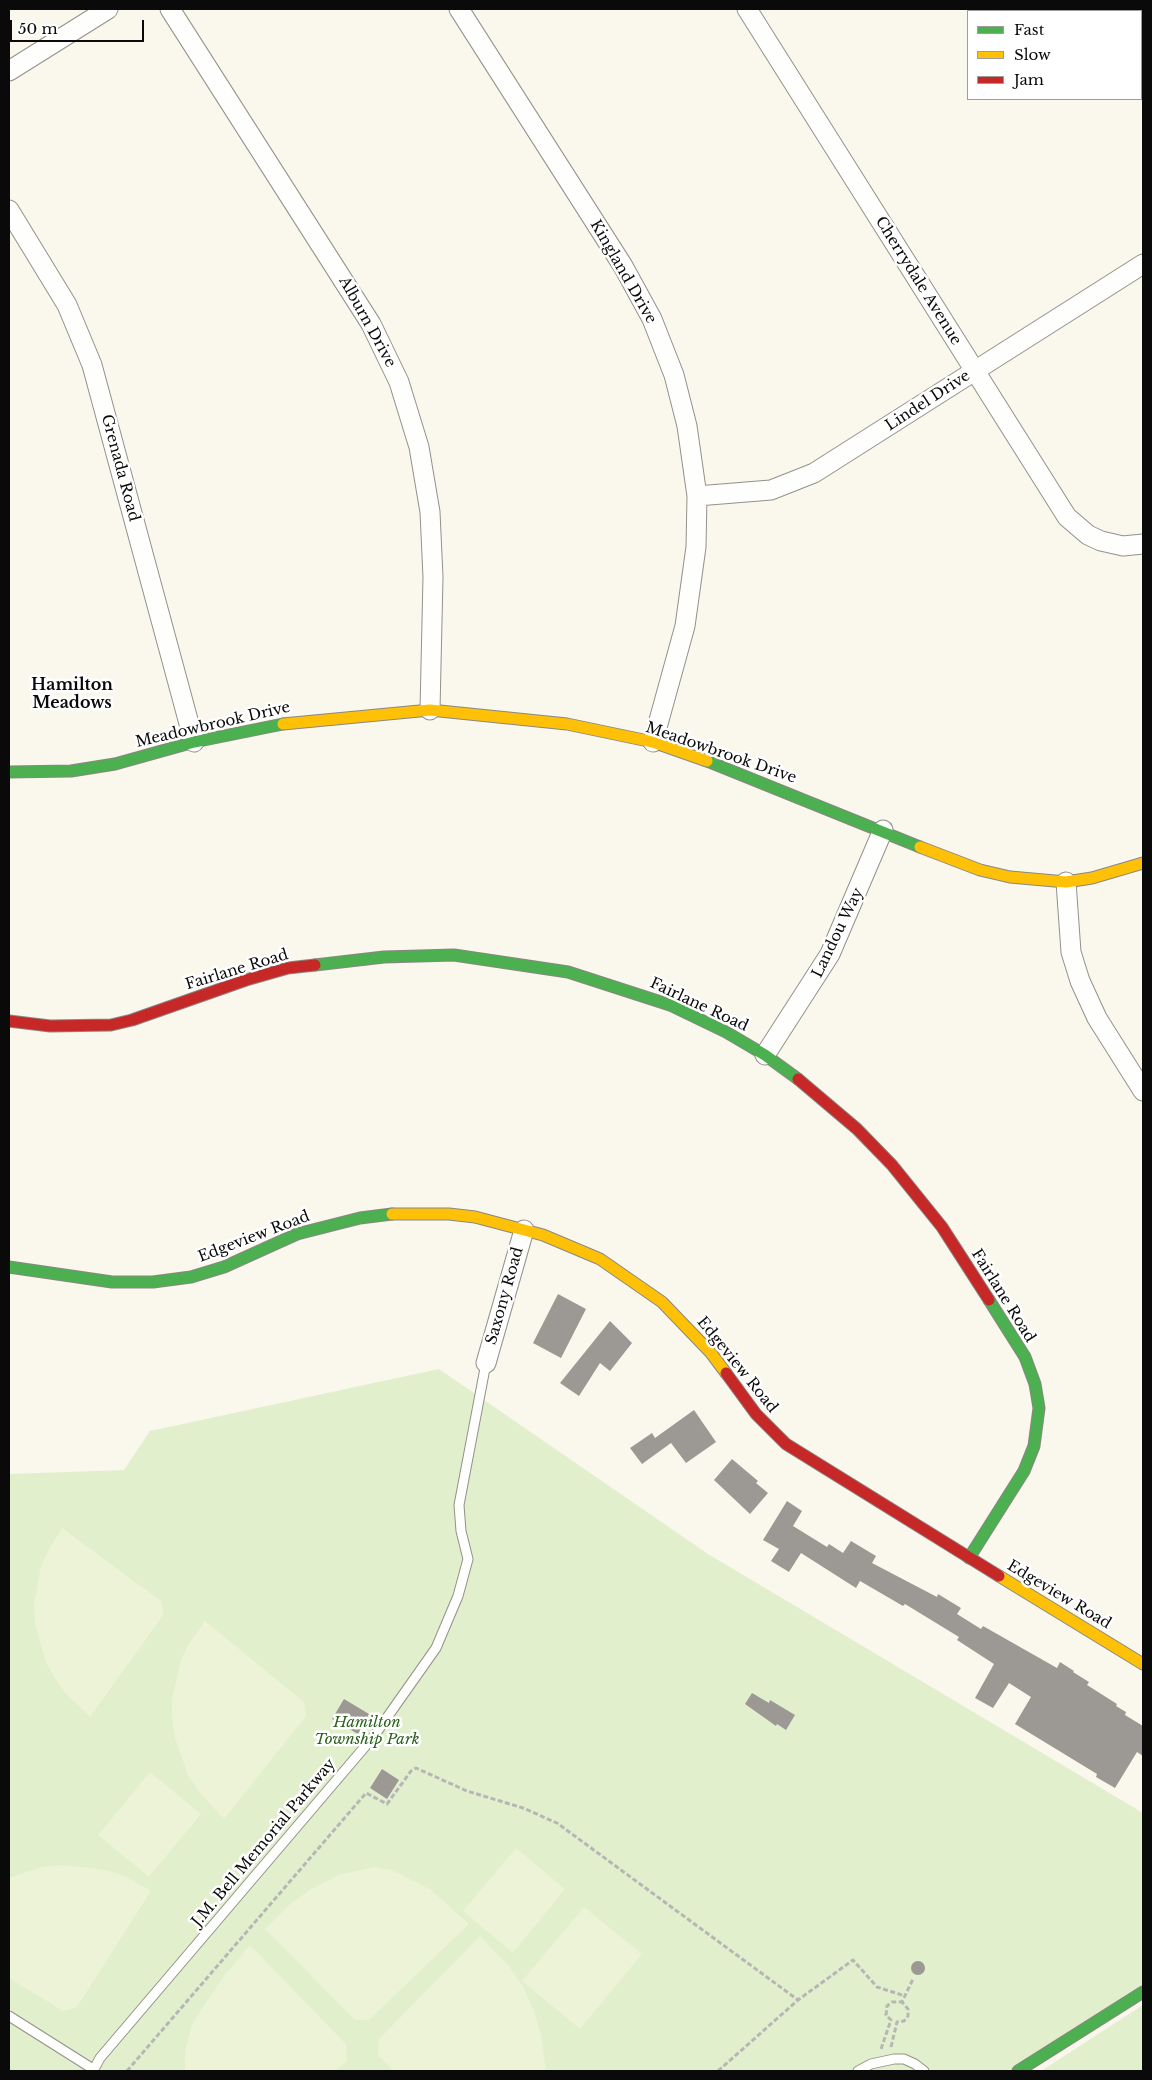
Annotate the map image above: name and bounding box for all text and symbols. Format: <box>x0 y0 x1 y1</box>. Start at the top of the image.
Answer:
scale bar <box>12 10 146 42</box>
legend <box>967 10 1142 100</box>
text: 50 m <box>18 19 58 38</box>
text: Fast <box>1014 20 1044 39</box>
text: Slow <box>1014 45 1051 64</box>
text: Jam <box>1014 70 1044 89</box>
street label: Cherrydale Avenue <box>871 214 965 348</box>
street label: Kingland Drive <box>586 217 660 327</box>
street label: Alburn Drive <box>335 273 399 371</box>
street label: Lindel Drive <box>882 367 974 435</box>
street label: Grenada Road <box>97 413 143 523</box>
district label: Hamilton Meadows <box>31 675 113 713</box>
street label: Meadowbrook Drive <box>134 698 292 752</box>
street label: Meadowbrook Drive <box>643 719 799 787</box>
street label: Landou Way <box>808 885 868 981</box>
street label: Fairlane Road <box>183 946 291 994</box>
street label: Fairlane Road <box>647 974 751 1036</box>
street label: Edgeview Road <box>196 1207 312 1267</box>
street label: Saxony Road <box>483 1245 527 1347</box>
street label: Fairlane Road <box>967 1246 1039 1346</box>
street label: Edgeview Road <box>693 1313 781 1417</box>
street label: Edgeview Road <box>1004 1557 1114 1633</box>
park label: Hamilton Township Park <box>315 1714 419 1749</box>
street label: J.M. Bell Memorial Parkway <box>188 1755 340 1931</box>

